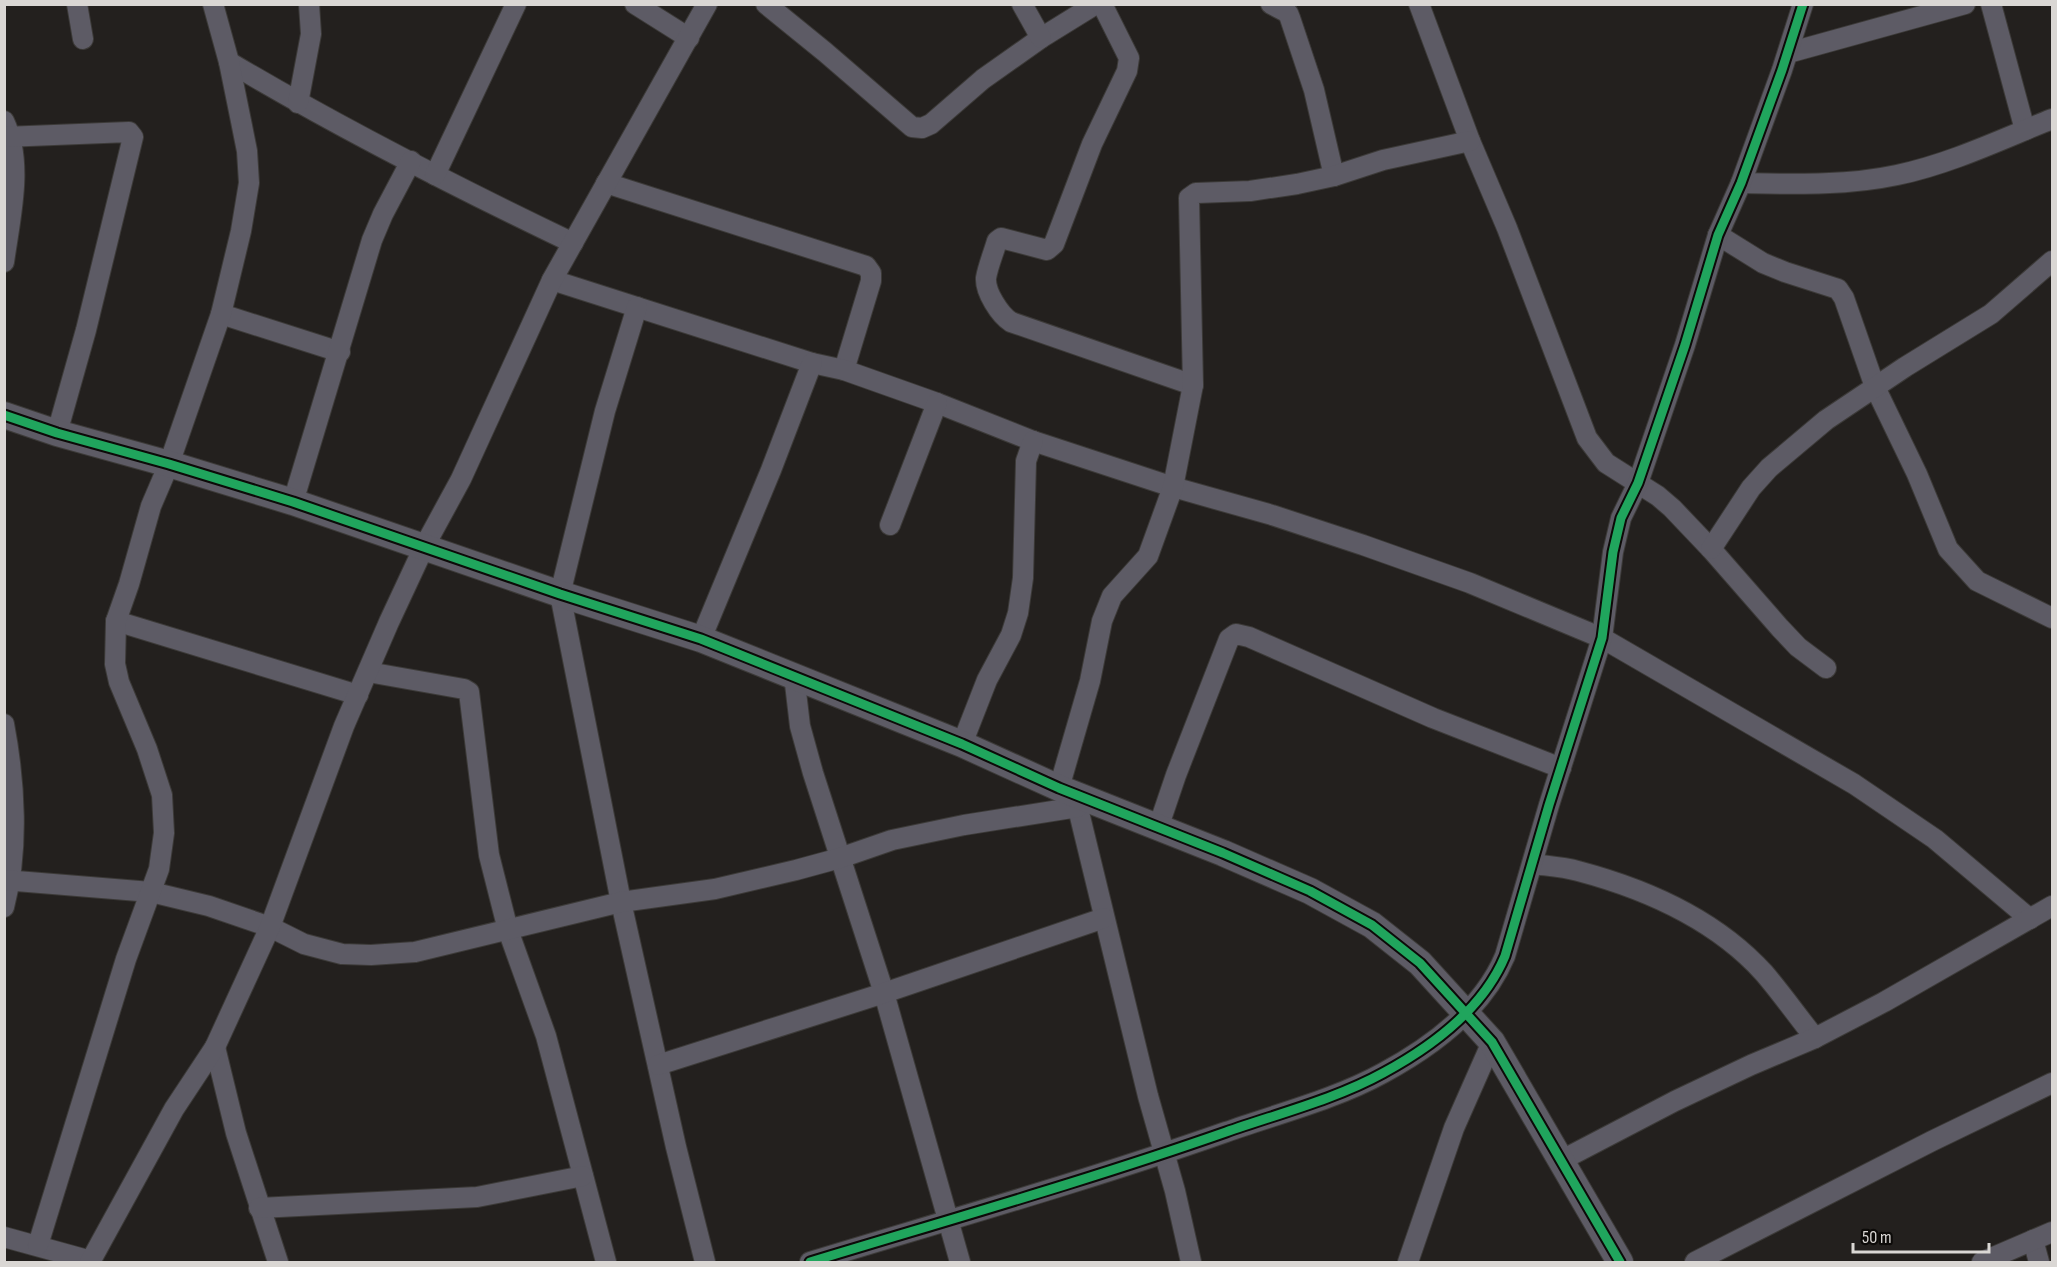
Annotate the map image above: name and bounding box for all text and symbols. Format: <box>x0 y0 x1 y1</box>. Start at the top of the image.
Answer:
scale bar <box>1853 1216 1990 1254</box>
text: 50 m <box>1862 1227 1892 1248</box>

